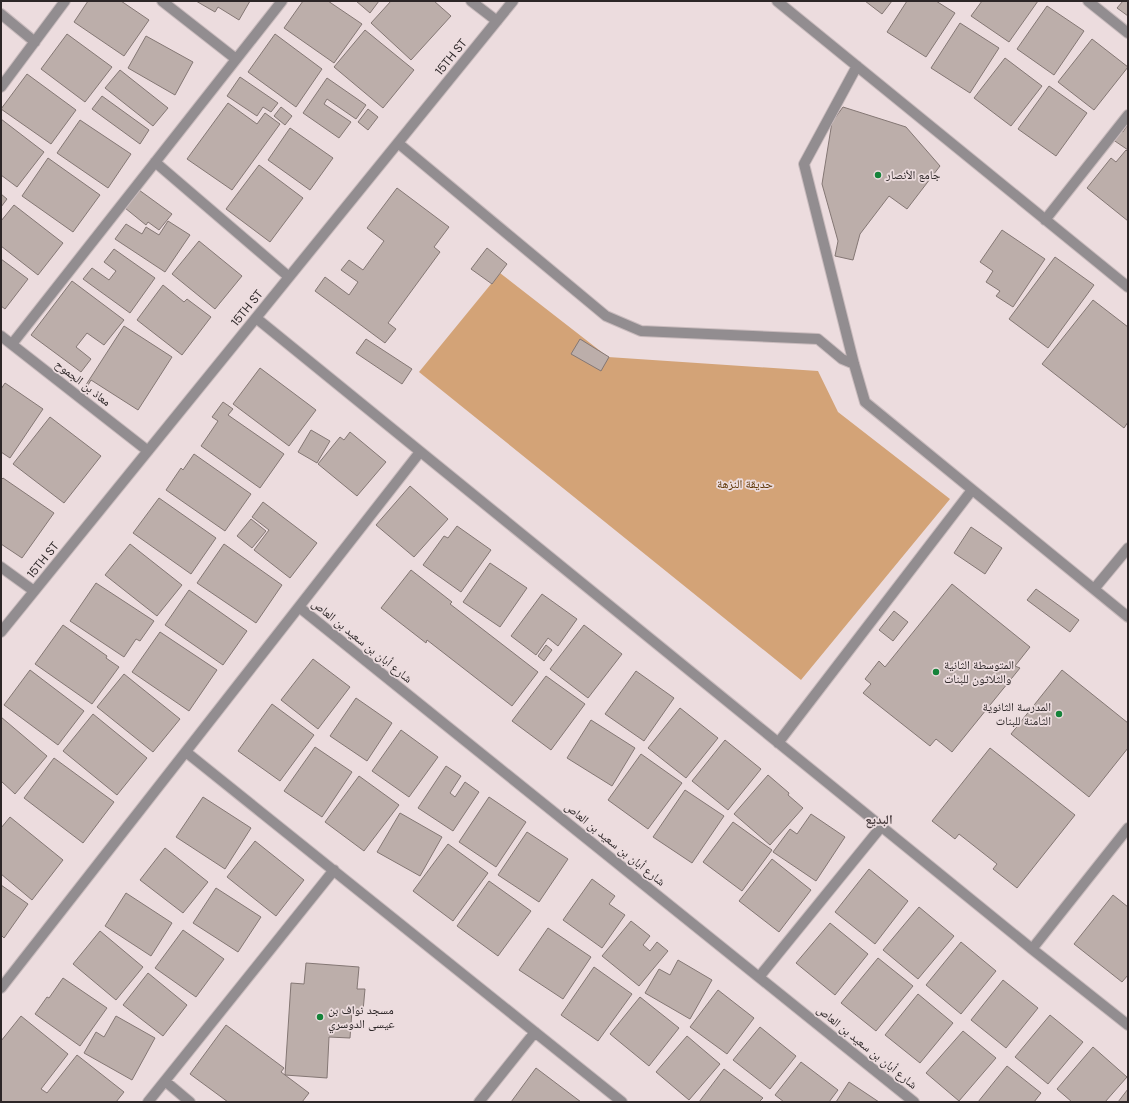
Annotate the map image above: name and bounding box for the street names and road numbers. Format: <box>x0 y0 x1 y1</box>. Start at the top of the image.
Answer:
street label: 15TH ST <box>431 35 471 79</box>
street label: 15TH ST <box>227 286 267 330</box>
street label: معاذ بن الجموح <box>52 356 114 410</box>
street label: 15TH ST <box>23 538 63 582</box>
street label: شارع أبان بن سعيد بن العاص <box>308 595 416 687</box>
street label: شارع أبان بن سعيد بن العاص <box>561 798 669 890</box>
street label: شارع أبان بن سعيد بن العاص <box>813 1001 921 1093</box>

